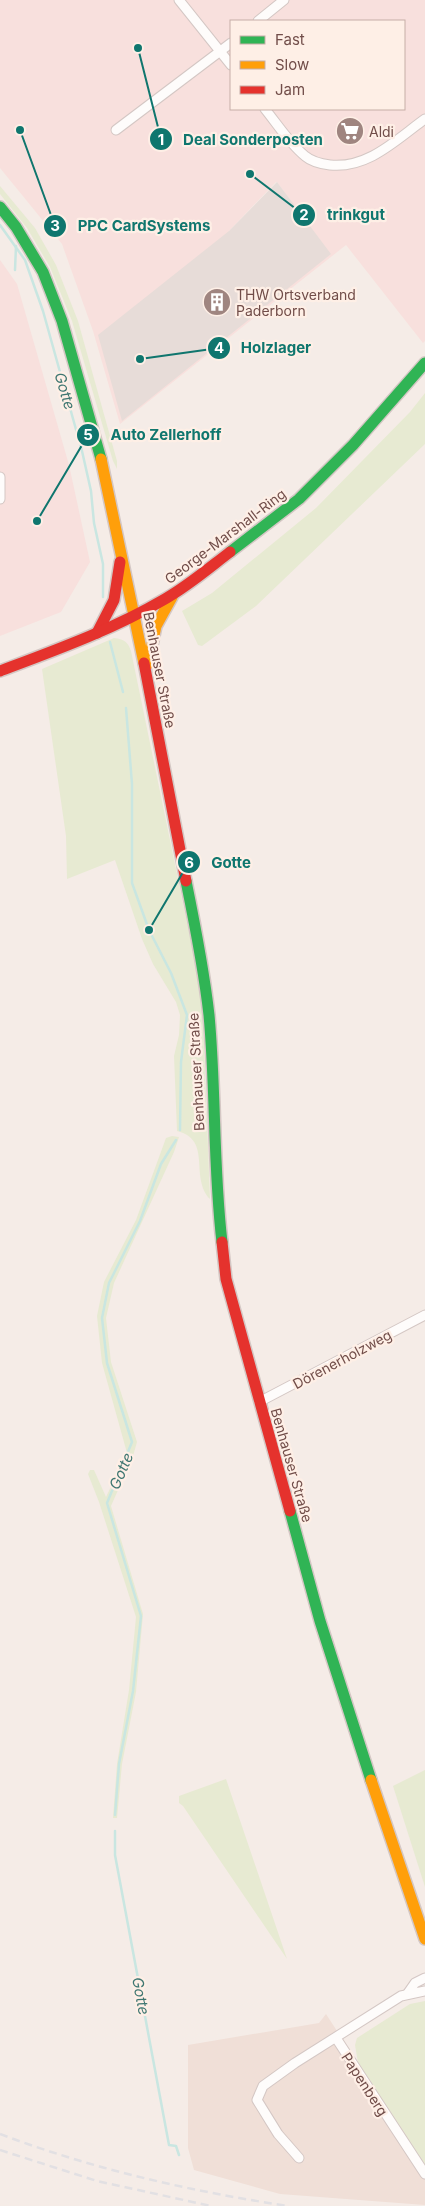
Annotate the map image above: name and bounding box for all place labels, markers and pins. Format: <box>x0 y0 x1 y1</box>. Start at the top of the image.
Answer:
supermarket icon: Aldi <box>335 116 365 146</box>
place label: Aldi <box>369 123 394 140</box>
callout: Deal Sonderposten <box>148 124 333 154</box>
callout: trinkgut <box>292 200 395 230</box>
callout: PPC CardSystems <box>43 211 220 241</box>
place label: THW Ortsverband Paderborn <box>236 286 356 319</box>
building icon: THW Ortsverband Paderborn <box>202 287 232 317</box>
callout: Holzlager <box>206 333 321 363</box>
callout: Auto Zellerhoff <box>75 420 231 450</box>
callout: Gotte <box>176 847 261 877</box>

